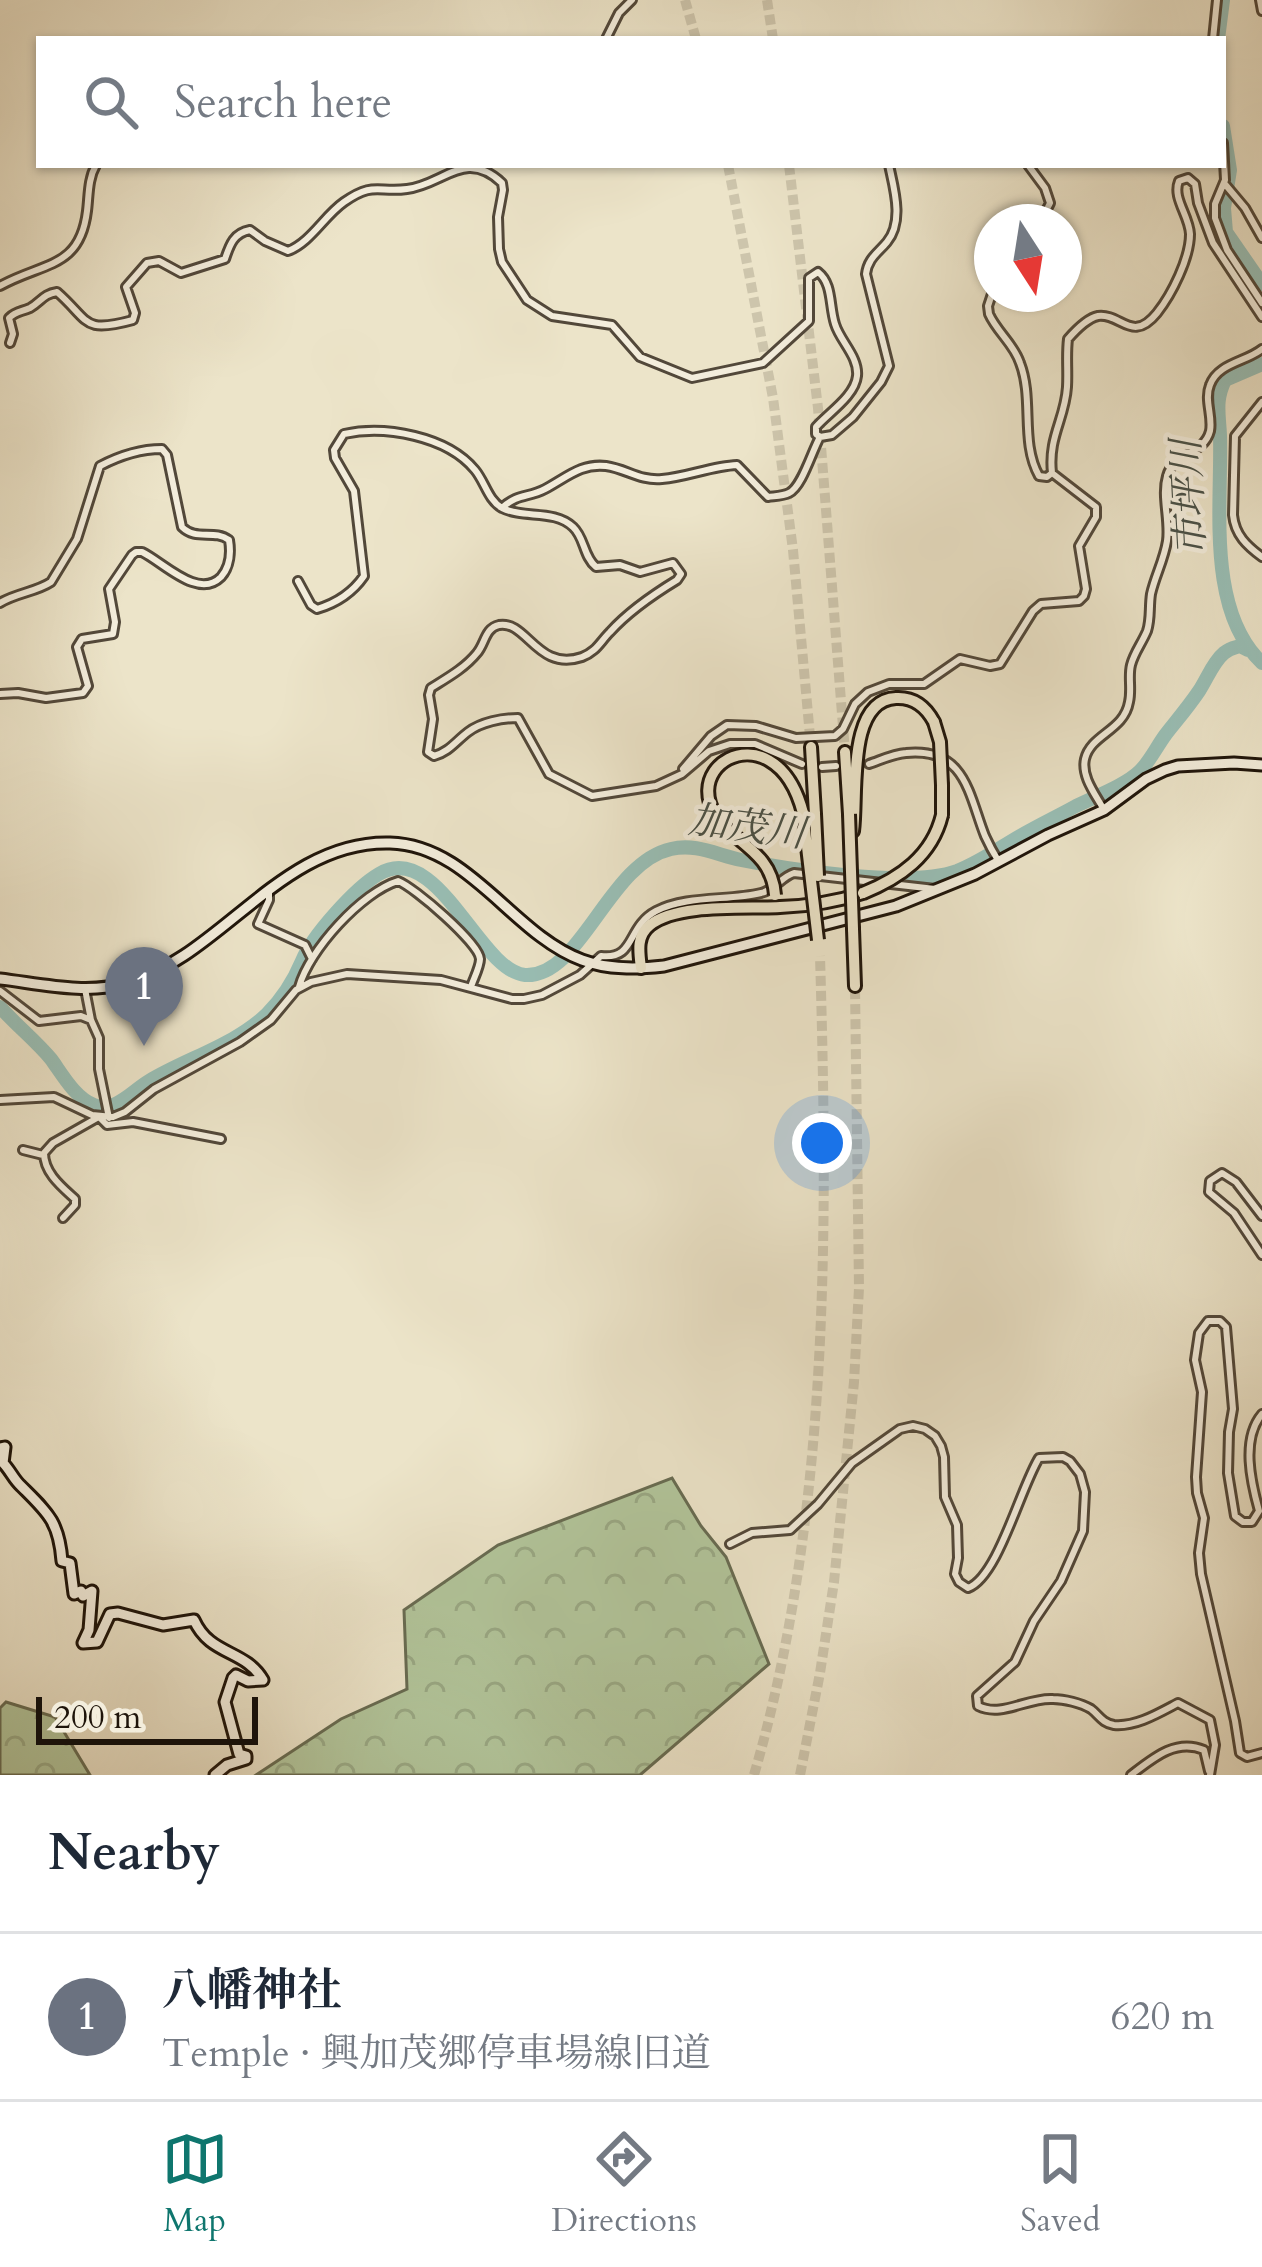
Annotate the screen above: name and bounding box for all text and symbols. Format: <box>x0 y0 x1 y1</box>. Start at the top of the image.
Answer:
search box <box>36 36 1226 168</box>
icon: search <box>78 69 144 135</box>
text: Search here <box>174 72 392 133</box>
north arrow <box>974 204 1082 312</box>
water label: 市坪川 <box>1159 434 1219 558</box>
water label: 加茂川 <box>686 794 812 861</box>
pin: 1 <box>105 947 183 1046</box>
your location <box>792 1113 852 1173</box>
scale bar <box>36 1691 258 1744</box>
text: 200 m <box>54 1695 141 1740</box>
text: Nearby <box>48 1818 220 1888</box>
text: 八幡神社 <box>162 1960 342 2021</box>
text: 1 <box>77 1990 97 2043</box>
text: 620 m <box>1111 1990 1214 2043</box>
text: Temple · 興加茂郷停車場線旧道 <box>162 2027 711 2080</box>
tab: Map <box>162 2126 228 2243</box>
tab: Directions <box>551 2126 697 2243</box>
tab: Saved <box>1020 2126 1100 2243</box>

